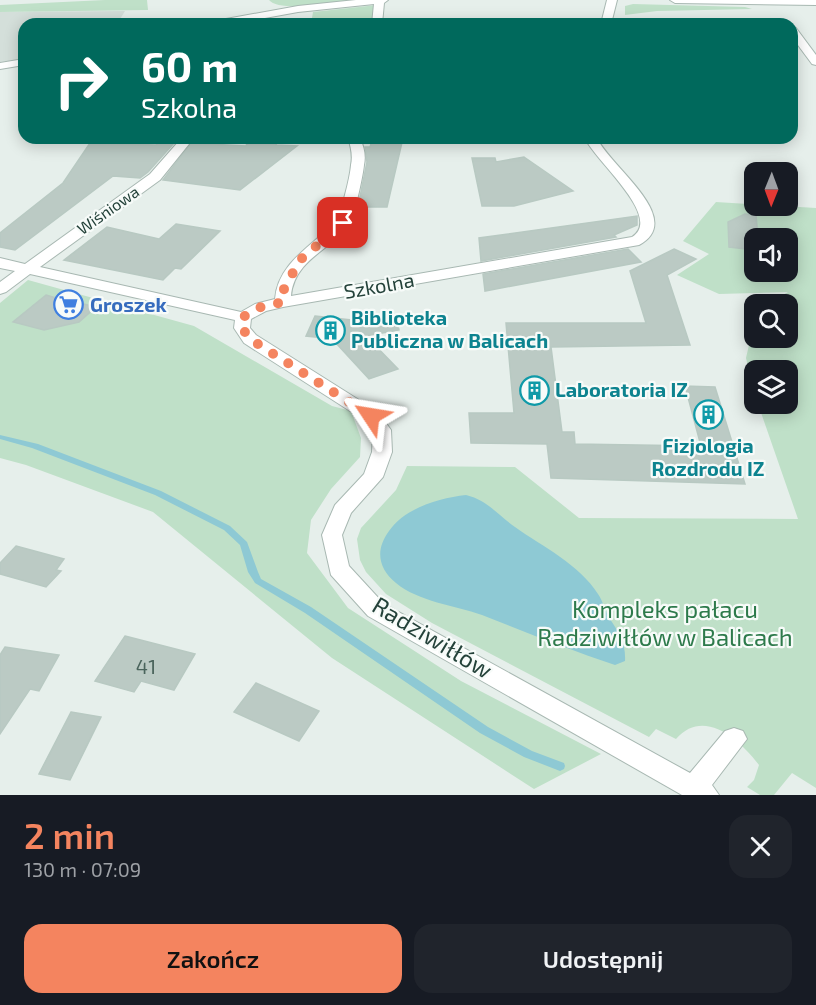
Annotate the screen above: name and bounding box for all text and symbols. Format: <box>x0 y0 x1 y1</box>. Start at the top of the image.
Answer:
text: 60 m <box>141 40 238 90</box>
icon: right <box>42 42 120 120</box>
text: Szkolna <box>141 91 237 123</box>
north arrow <box>744 162 798 216</box>
map controls <box>744 162 798 414</box>
street label: Wiśniowa <box>73 181 142 238</box>
pin <box>317 197 368 248</box>
icon: arrive <box>326 206 359 239</box>
button: sound <box>744 228 798 282</box>
street label: Szkolna <box>342 267 416 303</box>
supermarket icon: Groszek <box>53 289 85 321</box>
place label: Groszek <box>90 292 167 316</box>
button: search <box>744 294 798 348</box>
place label: Biblioteka Publiczna w Balicach <box>351 305 548 352</box>
building icon: Biblioteka Publiczna w Balicach <box>314 314 346 346</box>
button: layers <box>744 360 798 414</box>
building icon: Laboratoria IZ <box>518 374 550 406</box>
place label: Laboratoria IZ <box>555 377 688 401</box>
position arrow <box>339 384 403 448</box>
building icon: Fizjologia Rozdrodu IZ <box>692 399 724 431</box>
place label: Fizjologia Rozdrodu IZ <box>652 433 764 480</box>
street label: Radziwiłłów <box>368 590 498 684</box>
park label: Kompleks pałacu Radziwiłłów w Balicach <box>537 594 793 651</box>
house number: 41 <box>136 654 156 678</box>
text: 2 min <box>24 813 115 856</box>
button: close <box>729 815 792 878</box>
text: 130 m · 07:09 <box>24 857 141 881</box>
button: Zakończ <box>24 924 402 993</box>
button: Udostępnij <box>414 924 792 993</box>

